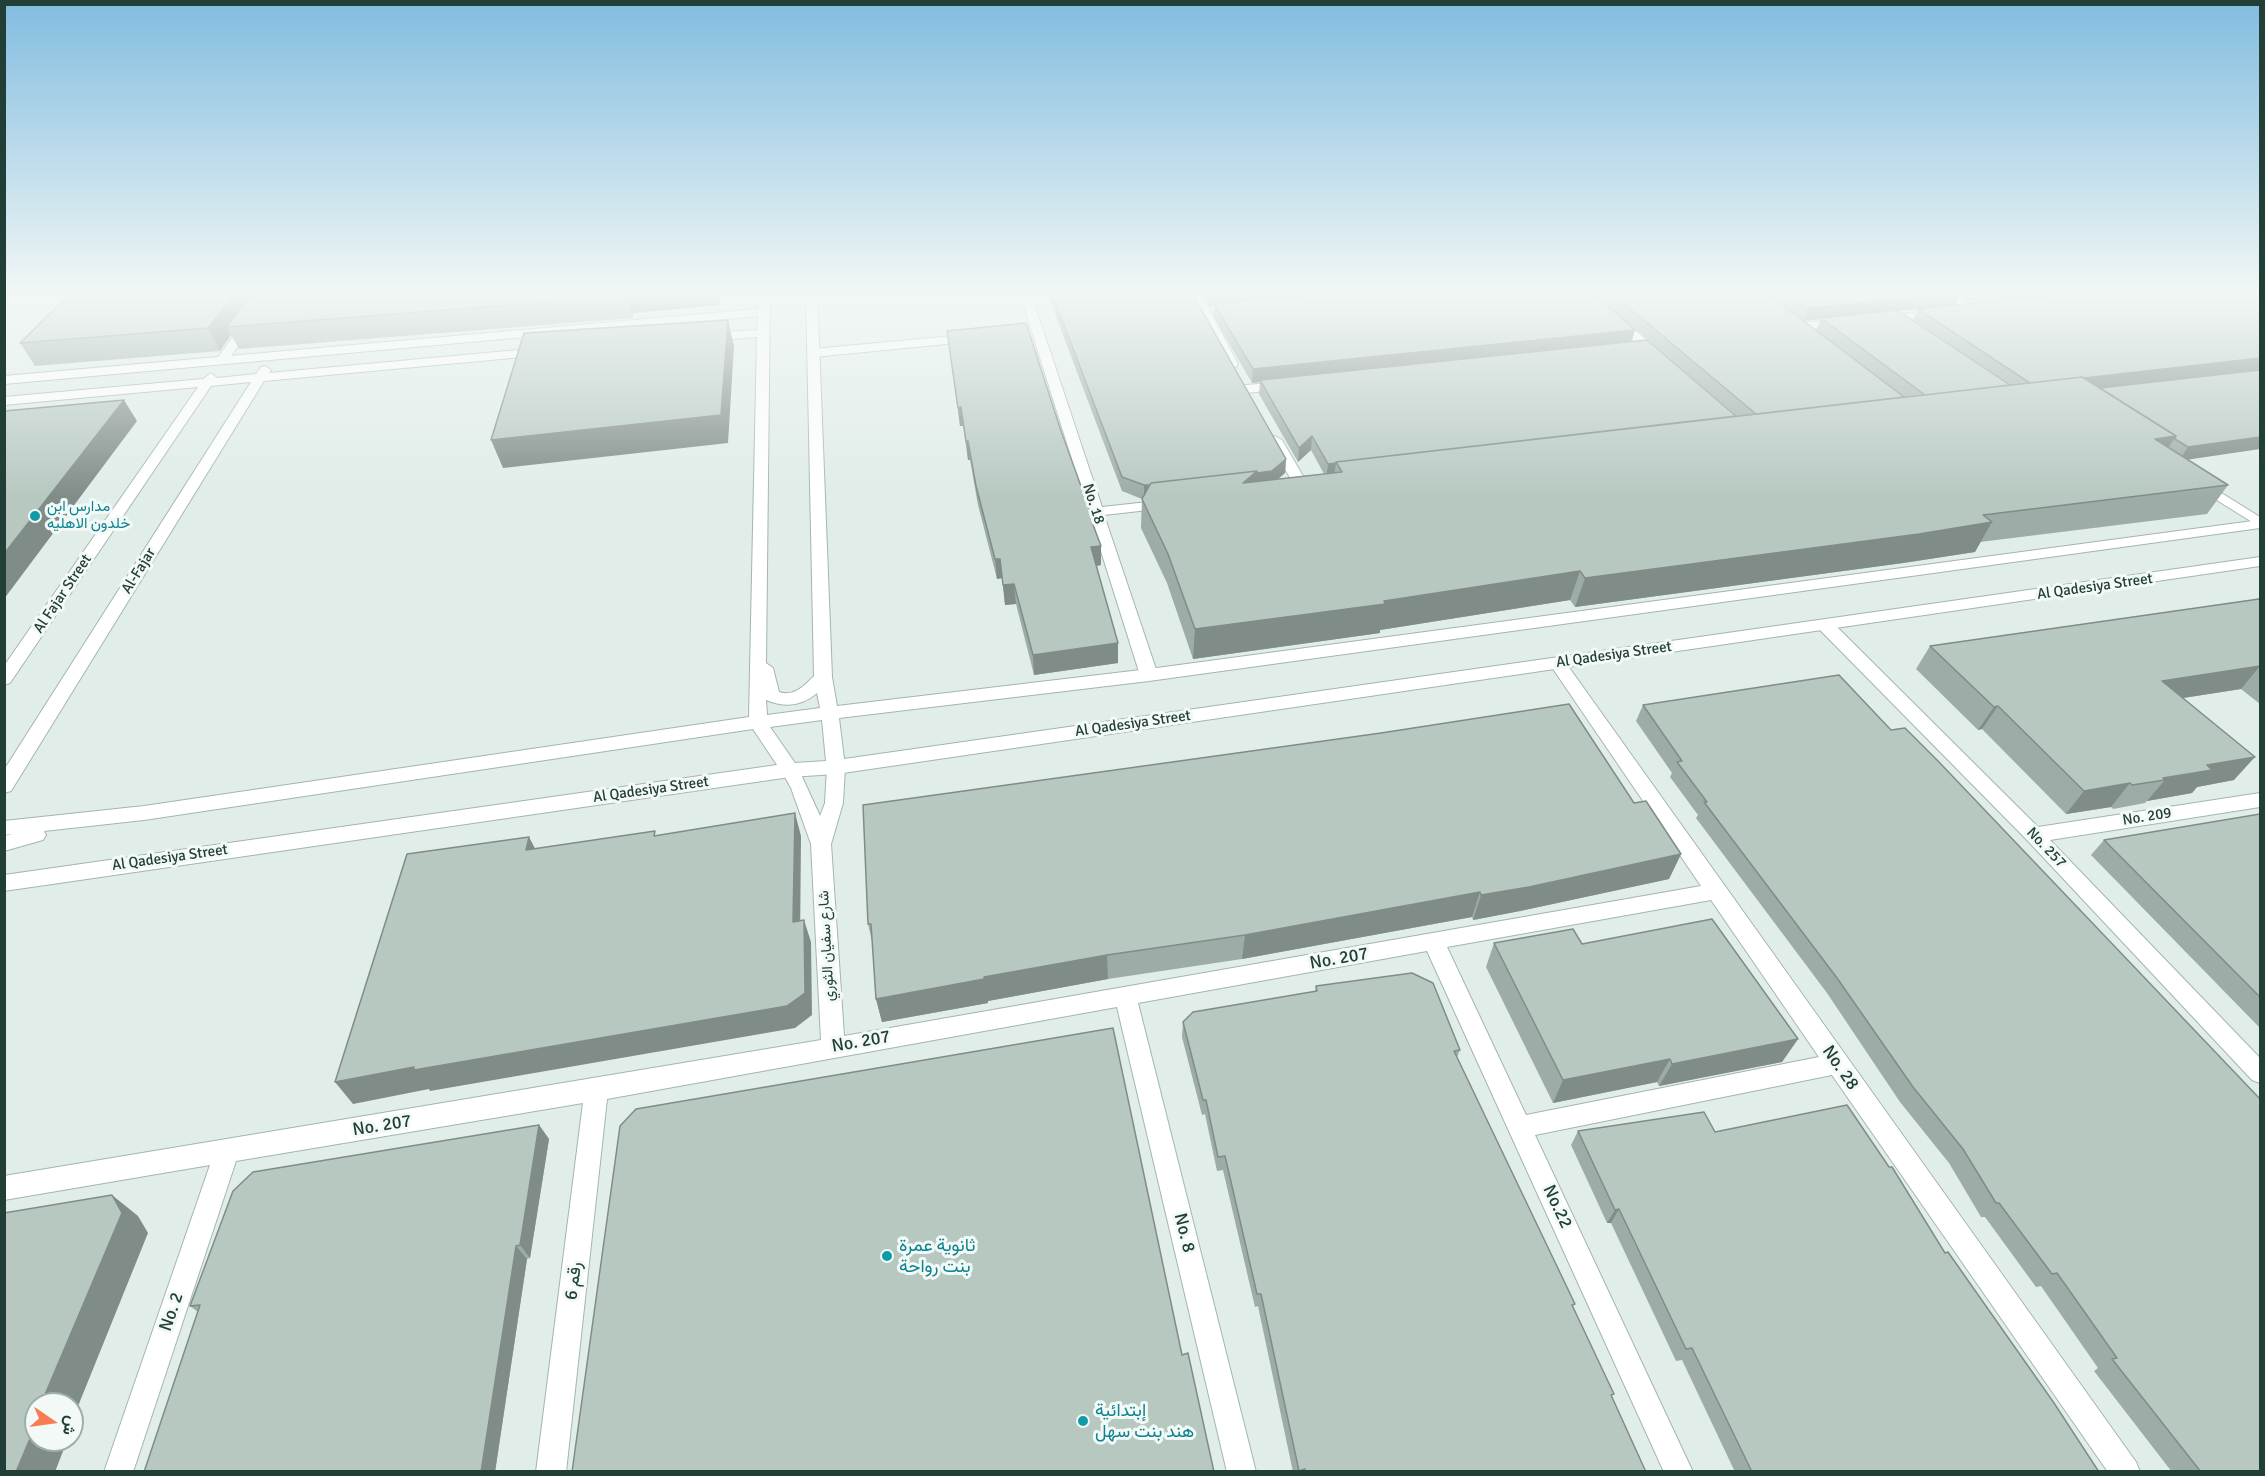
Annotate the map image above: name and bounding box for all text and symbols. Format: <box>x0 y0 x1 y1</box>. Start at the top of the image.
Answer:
street label: No. 18 <box>1078 482 1108 526</box>
place label: مدارس ابن خلدون الاهليه <box>47 498 130 533</box>
marker: مدارس ابن خلدون الاهليه <box>28 509 42 523</box>
street label: Al-Fajar <box>118 545 160 597</box>
street label: Al Fajar Street <box>30 551 96 637</box>
street label: Al Qadesiya Street <box>2036 570 2154 604</box>
street label: Al Qadesiya Street <box>1555 638 1673 672</box>
street label: Al Qadesiya Street <box>1074 707 1192 741</box>
street label: Al Qadesiya Street <box>592 773 710 807</box>
street label: No. 209 <box>2121 804 2173 830</box>
street label: No. 257 <box>2022 824 2070 872</box>
street label: Al Qadesiya Street <box>111 841 229 875</box>
street label: شارع سفيان الثوري <box>815 890 839 1002</box>
street label: No. 207 <box>1308 943 1370 975</box>
street label: No. 207 <box>830 1026 892 1058</box>
street label: No. 28 <box>1817 1042 1863 1094</box>
street label: No. 207 <box>351 1111 413 1141</box>
street label: No.22 <box>1538 1182 1576 1232</box>
street label: No. 8 <box>1169 1211 1199 1255</box>
place label: ثانوية عمرة بنت رواحة <box>899 1235 975 1278</box>
marker: ثانوية عمرة بنت رواحة <box>880 1249 894 1263</box>
street label: رقم 6 <box>561 1261 587 1301</box>
street label: No. 2 <box>155 1290 189 1334</box>
north arrow <box>24 1392 84 1452</box>
place label: إبتدائية هند بنت سهل <box>1095 1400 1194 1442</box>
text: ش <box>58 1414 81 1437</box>
marker: إبتدائية هند بنت سهل <box>1076 1414 1090 1428</box>

